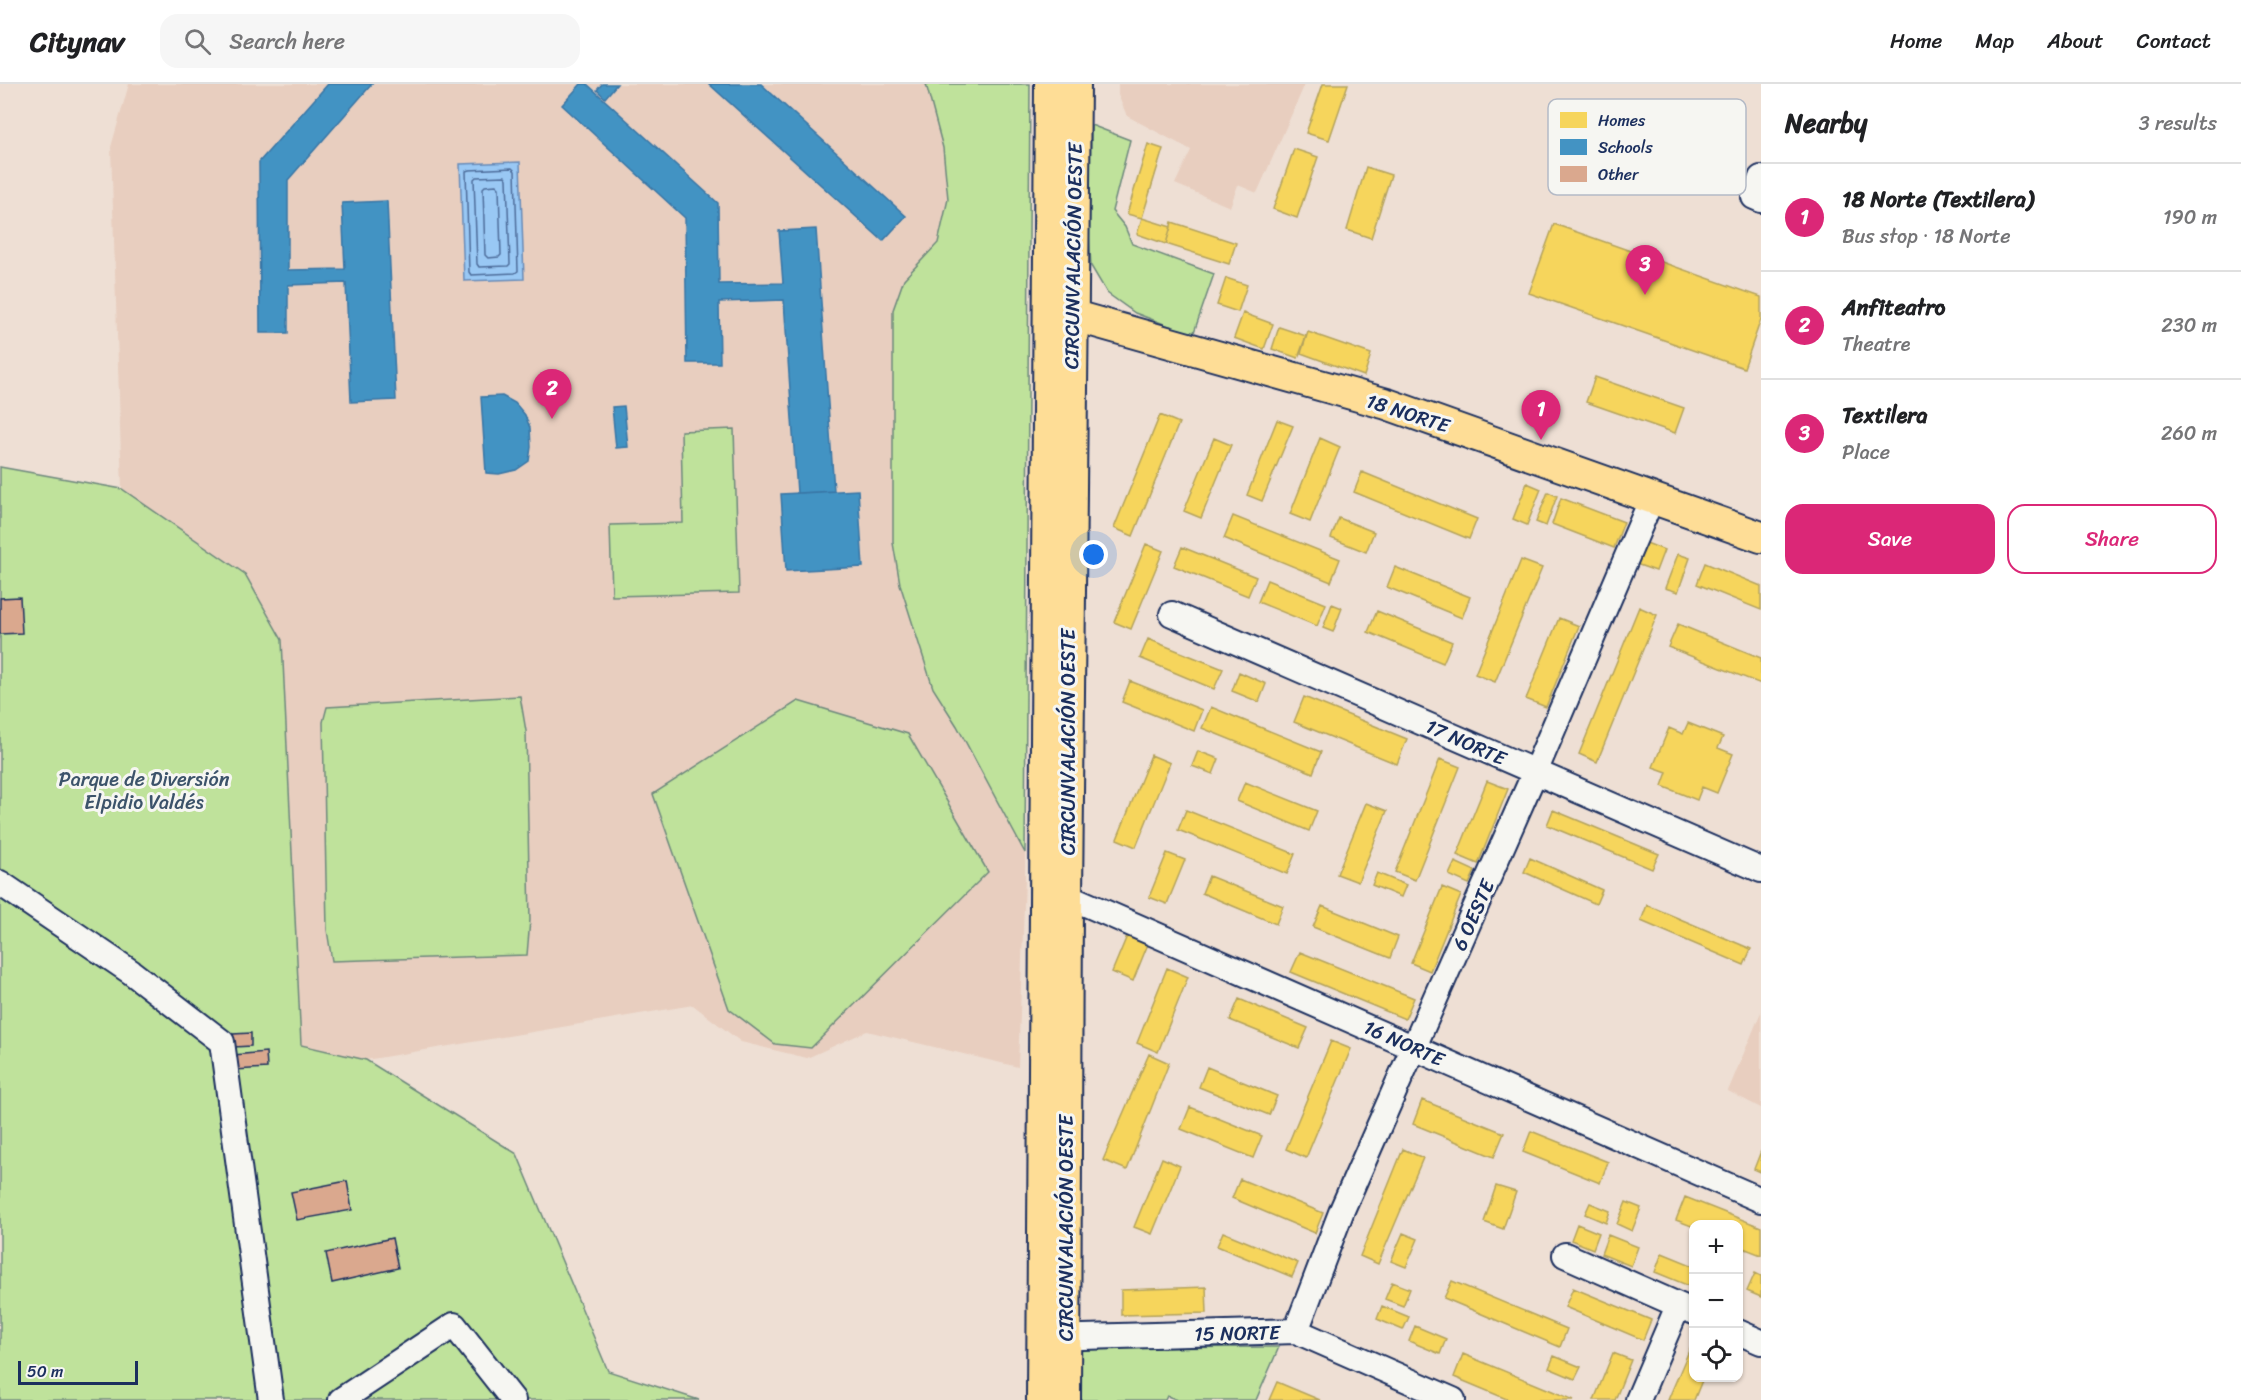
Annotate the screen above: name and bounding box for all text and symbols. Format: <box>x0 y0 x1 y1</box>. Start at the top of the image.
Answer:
search box <box>160 14 580 68</box>
text: Citynav <box>30 17 124 66</box>
text: Search here <box>229 22 345 61</box>
text: Home <box>1890 22 1942 60</box>
text: Map <box>1975 22 2014 60</box>
text: About <box>2047 22 2104 60</box>
text: Contact <box>2137 22 2211 60</box>
icon: search <box>181 25 214 58</box>
legend <box>1548 99 1746 195</box>
text: Nearby <box>1785 100 1867 146</box>
text: Homes <box>1598 106 1646 135</box>
text: 3 results <box>2139 106 2217 141</box>
text: Schools <box>1598 133 1653 162</box>
street label: CIRCUNVALACIÓN OESTE <box>1054 141 1093 370</box>
text: Other <box>1598 160 1640 189</box>
text: 18 Norte (Textilera) <box>1842 180 2034 219</box>
text: 1 <box>1800 200 1809 235</box>
text: 190 m <box>2163 200 2217 235</box>
text: Bus stop · 18 Norte <box>1842 219 2011 254</box>
pin: 3 <box>1626 246 1664 295</box>
text: Anfiteatro <box>1842 288 1945 327</box>
text: 2 <box>1799 308 1810 343</box>
text: 230 m <box>2161 308 2217 343</box>
text: Theatre <box>1842 327 1911 362</box>
pin: 2 <box>532 370 572 419</box>
street label: 18 NORTE <box>1362 384 1456 444</box>
pin: 1 <box>1522 390 1560 440</box>
text: Textilera <box>1842 396 1927 435</box>
text: 3 <box>1799 416 1810 451</box>
text: 260 m <box>2161 416 2217 451</box>
text: Place <box>1842 435 1890 470</box>
button: Save <box>1785 504 1995 574</box>
button: Share <box>2007 504 2217 574</box>
your location <box>1079 540 1108 569</box>
street label: CIRCUNVALACIÓN OESTE <box>1051 627 1086 855</box>
street label: 17 NORTE <box>1420 709 1514 777</box>
park label: Parque de Diversión Elpidio Valdés <box>59 762 230 820</box>
street label: 6 OESTE <box>1442 872 1505 957</box>
street label: 16 NORTE <box>1358 1010 1452 1078</box>
street label: CIRCUNVALACIÓN OESTE <box>1049 1113 1084 1341</box>
map controls <box>1689 1220 1743 1382</box>
button: + <box>1689 1220 1743 1274</box>
button: − <box>1689 1274 1743 1328</box>
street label: 15 NORTE <box>1194 1315 1282 1352</box>
button: locate <box>1689 1328 1743 1382</box>
text: 50 m <box>27 1357 63 1386</box>
scale bar <box>18 1358 138 1386</box>

